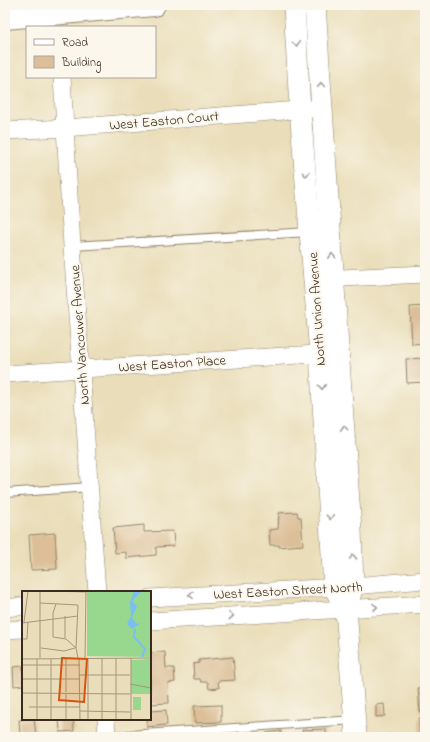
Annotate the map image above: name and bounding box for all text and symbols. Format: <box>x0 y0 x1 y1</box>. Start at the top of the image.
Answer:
legend <box>26 26 156 78</box>
text: Road <box>62 34 88 52</box>
one-way arrow <box>292 41 301 47</box>
text: Building <box>61 54 101 73</box>
one-way arrow <box>317 82 326 88</box>
street label: West Easton Court <box>108 106 220 137</box>
one-way arrow <box>301 171 310 177</box>
street label: North Union Avenue <box>303 251 332 366</box>
one-way arrow <box>328 253 337 259</box>
street label: North Vancouver Avenue <box>65 264 96 406</box>
street label: West Easton Place <box>118 350 227 379</box>
one-way arrow <box>317 384 326 390</box>
one-way arrow <box>339 425 348 431</box>
one-way arrow <box>325 514 334 520</box>
one-way arrow <box>348 554 357 560</box>
street label: West Easton Street North <box>213 577 363 606</box>
inset map <box>22 591 151 720</box>
one-way arrow <box>187 591 194 600</box>
one-way arrow <box>372 603 378 612</box>
one-way arrow <box>228 612 234 621</box>

